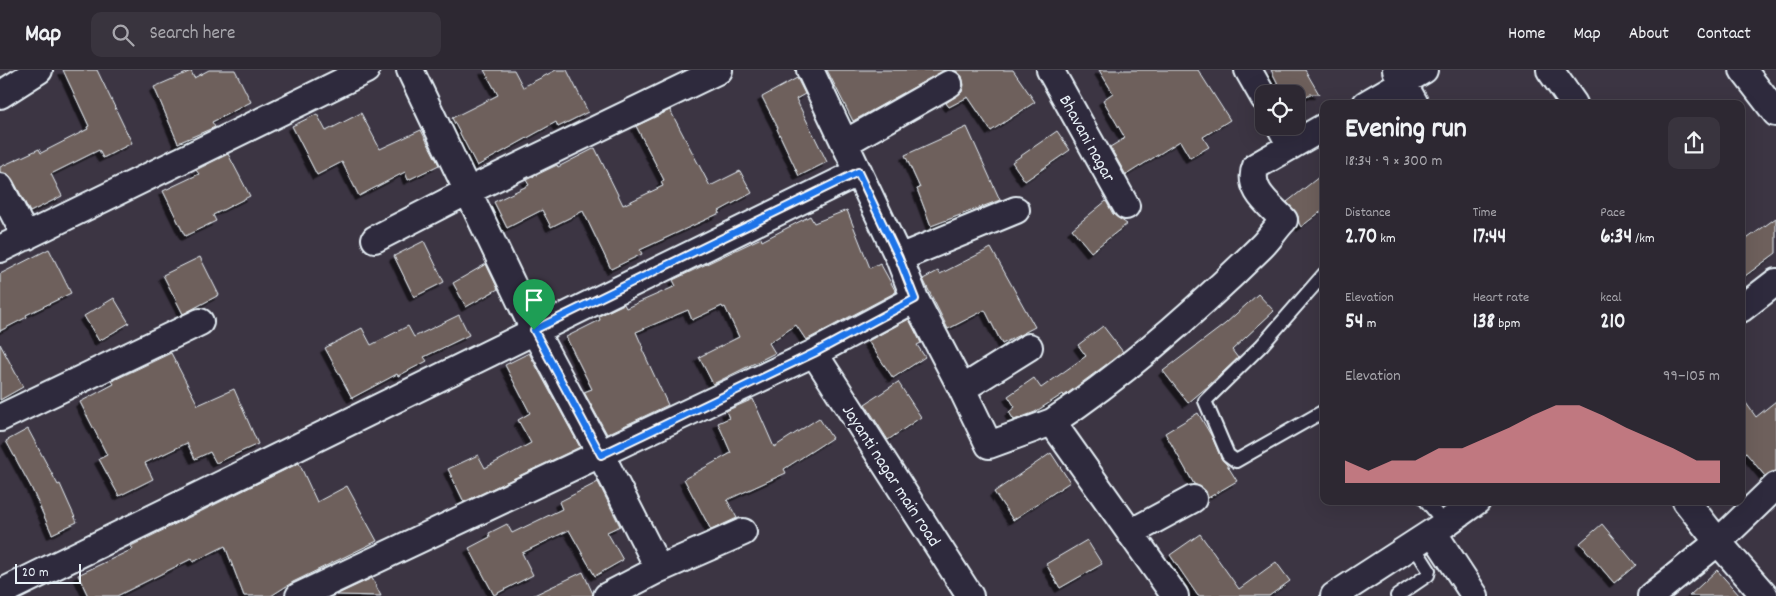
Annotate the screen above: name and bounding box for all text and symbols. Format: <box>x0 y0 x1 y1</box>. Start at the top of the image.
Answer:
search box <box>91 12 441 57</box>
text: Map <box>25 18 61 52</box>
icon: search <box>109 21 137 49</box>
text: Search here <box>149 21 235 48</box>
text: Home <box>1508 22 1545 47</box>
text: Map <box>1573 22 1601 47</box>
text: About <box>1629 22 1669 47</box>
text: Contact <box>1697 22 1751 47</box>
map controls <box>1255 85 1305 135</box>
button: locate <box>1255 85 1305 135</box>
street label: Bhavani nagar <box>1051 91 1120 188</box>
text: Evening run <box>1345 111 1467 151</box>
button: share <box>1668 117 1720 169</box>
text: 18:34 · 9 × 300 m <box>1345 150 1442 173</box>
text: Distance <box>1345 203 1391 223</box>
text: Time <box>1473 203 1497 223</box>
text: Pace <box>1600 203 1625 223</box>
text: 2.70 <box>1345 223 1377 253</box>
text: 17:44 <box>1473 223 1506 253</box>
text: 6:34 <box>1600 223 1632 253</box>
text: km <box>1377 229 1396 249</box>
text: /km <box>1632 229 1655 249</box>
pin <box>513 279 555 330</box>
icon: arrive <box>520 286 548 314</box>
text: Elevation <box>1345 288 1394 308</box>
text: Heart rate <box>1473 288 1529 308</box>
text: kcal <box>1600 288 1622 308</box>
text: 54 <box>1345 308 1363 338</box>
text: 138 <box>1473 308 1495 338</box>
text: 210 <box>1600 308 1626 338</box>
text: m <box>1363 314 1376 334</box>
text: bpm <box>1495 314 1520 334</box>
text: Elevation <box>1345 365 1401 388</box>
text: 99–105 m <box>1663 365 1720 388</box>
street label: Jayanti nagar main road <box>834 400 945 552</box>
scale bar <box>15 561 81 584</box>
text: 20 m <box>22 563 49 583</box>

